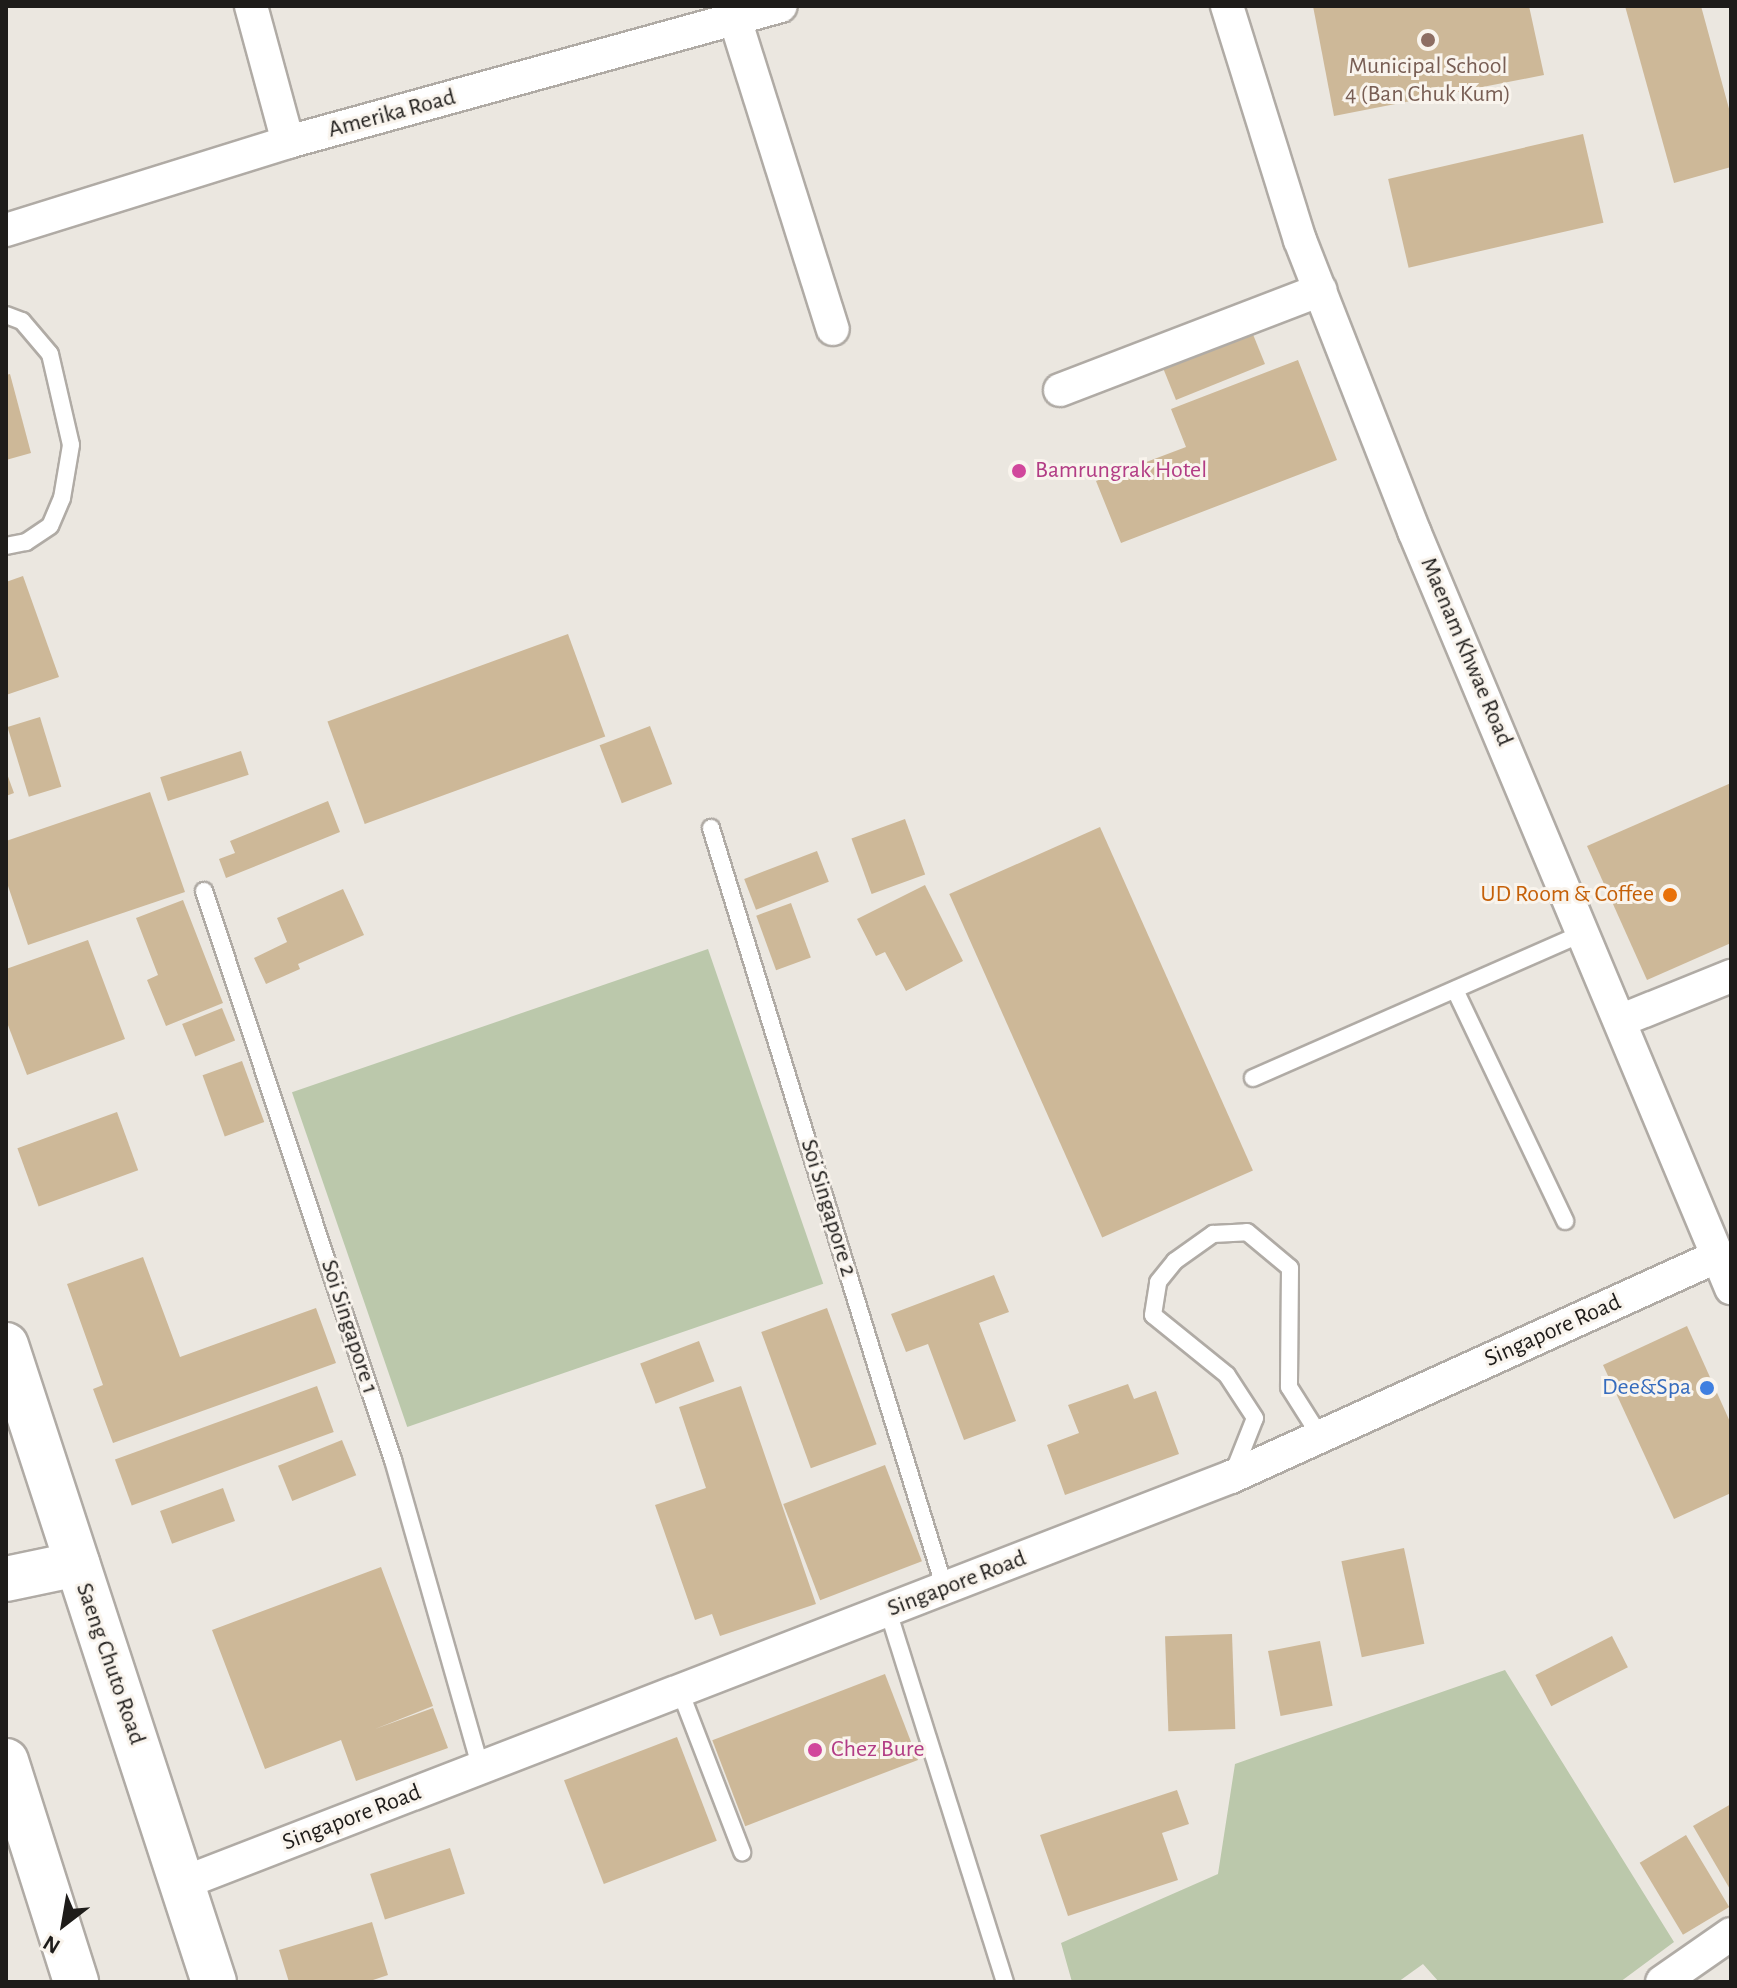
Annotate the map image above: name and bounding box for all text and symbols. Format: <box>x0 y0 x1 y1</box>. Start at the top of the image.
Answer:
marker: Municipal School 4 (Ban Chuk Kum) <box>1419 31 1437 49</box>
place label: Municipal School 4 (Ban Chuk Kum) <box>1345 53 1511 109</box>
street label: Amerika Road <box>325 83 459 145</box>
place label: Bamrungrak Hotel <box>1035 457 1207 485</box>
marker: Bamrungrak Hotel <box>1010 462 1028 480</box>
street label: Maenam Khwae Road <box>1413 553 1519 751</box>
place label: UD Room & Coffee <box>1480 881 1654 909</box>
marker: UD Room & Coffee <box>1661 886 1679 904</box>
street label: Soi Singapore 2 <box>793 1136 863 1280</box>
street label: Soi Singapore 1 <box>314 1256 384 1398</box>
street label: Singapore Road <box>1480 1288 1626 1374</box>
place label: Dee&Spa <box>1602 1374 1691 1402</box>
marker: Dee&Spa <box>1698 1379 1716 1397</box>
street label: Singapore Road <box>884 1544 1030 1624</box>
street label: Saeng Chuto Road <box>69 1579 151 1749</box>
place label: Chez Bure <box>831 1736 925 1764</box>
marker: Chez Bure <box>806 1741 824 1759</box>
street label: Singapore Road <box>279 1778 425 1858</box>
north arrow <box>24 1884 104 1964</box>
text: N <box>39 1931 64 1958</box>

